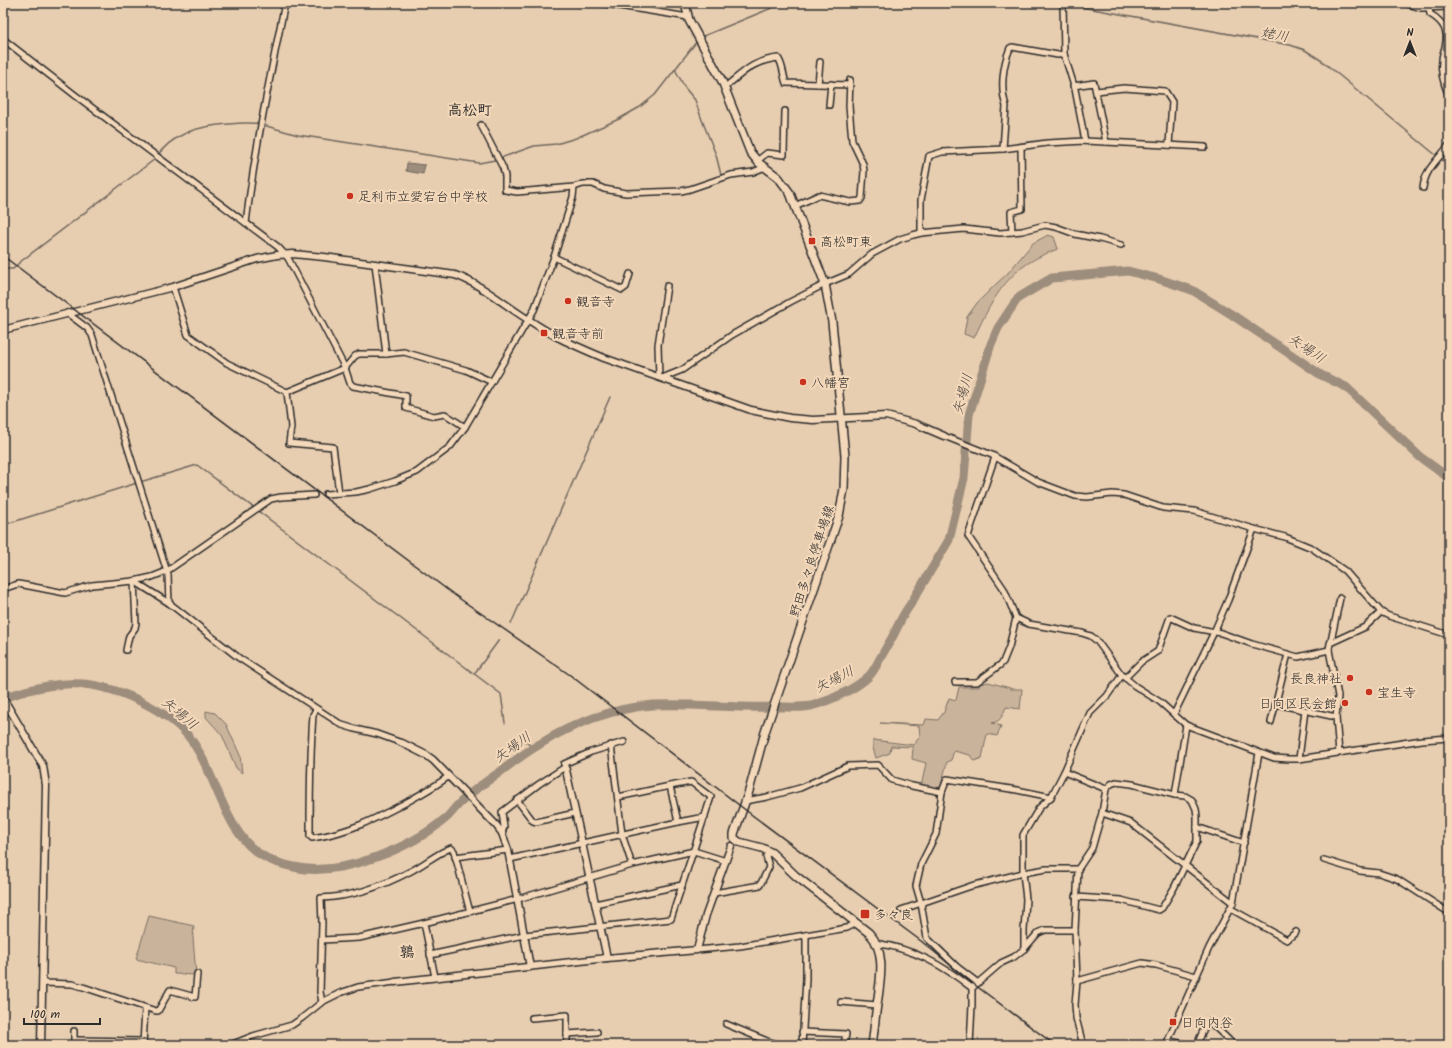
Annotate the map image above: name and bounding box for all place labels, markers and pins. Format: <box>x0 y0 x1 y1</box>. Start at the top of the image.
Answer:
place label: 足利市立愛宕台中学校 <box>358 187 488 208</box>
marker: 足利市立愛宕台中学校 <box>345 191 355 201</box>
place label: 高松町東 <box>820 232 872 253</box>
marker: 高松町東 <box>807 236 817 246</box>
place label: 観音寺 <box>576 292 615 313</box>
marker: 観音寺 <box>563 296 573 306</box>
place label: 観音寺前 <box>552 324 604 345</box>
marker: 観音寺前 <box>539 328 549 338</box>
place label: 八幡宮 <box>811 373 850 394</box>
marker: 八幡宮 <box>798 377 808 387</box>
place label: 長良神社 <box>1290 669 1342 690</box>
marker: 長良神社 <box>1345 673 1355 683</box>
place label: 宝生寺 <box>1377 683 1416 704</box>
marker: 宝生寺 <box>1364 687 1374 697</box>
place label: 日向区民会館 <box>1259 694 1337 715</box>
marker: 日向区民会館 <box>1340 698 1350 708</box>
place label: 多々良 <box>874 905 913 926</box>
marker: 多々良 <box>859 908 871 920</box>
place label: 日向内谷 <box>1181 1013 1233 1034</box>
marker: 日向内谷 <box>1168 1017 1178 1027</box>

